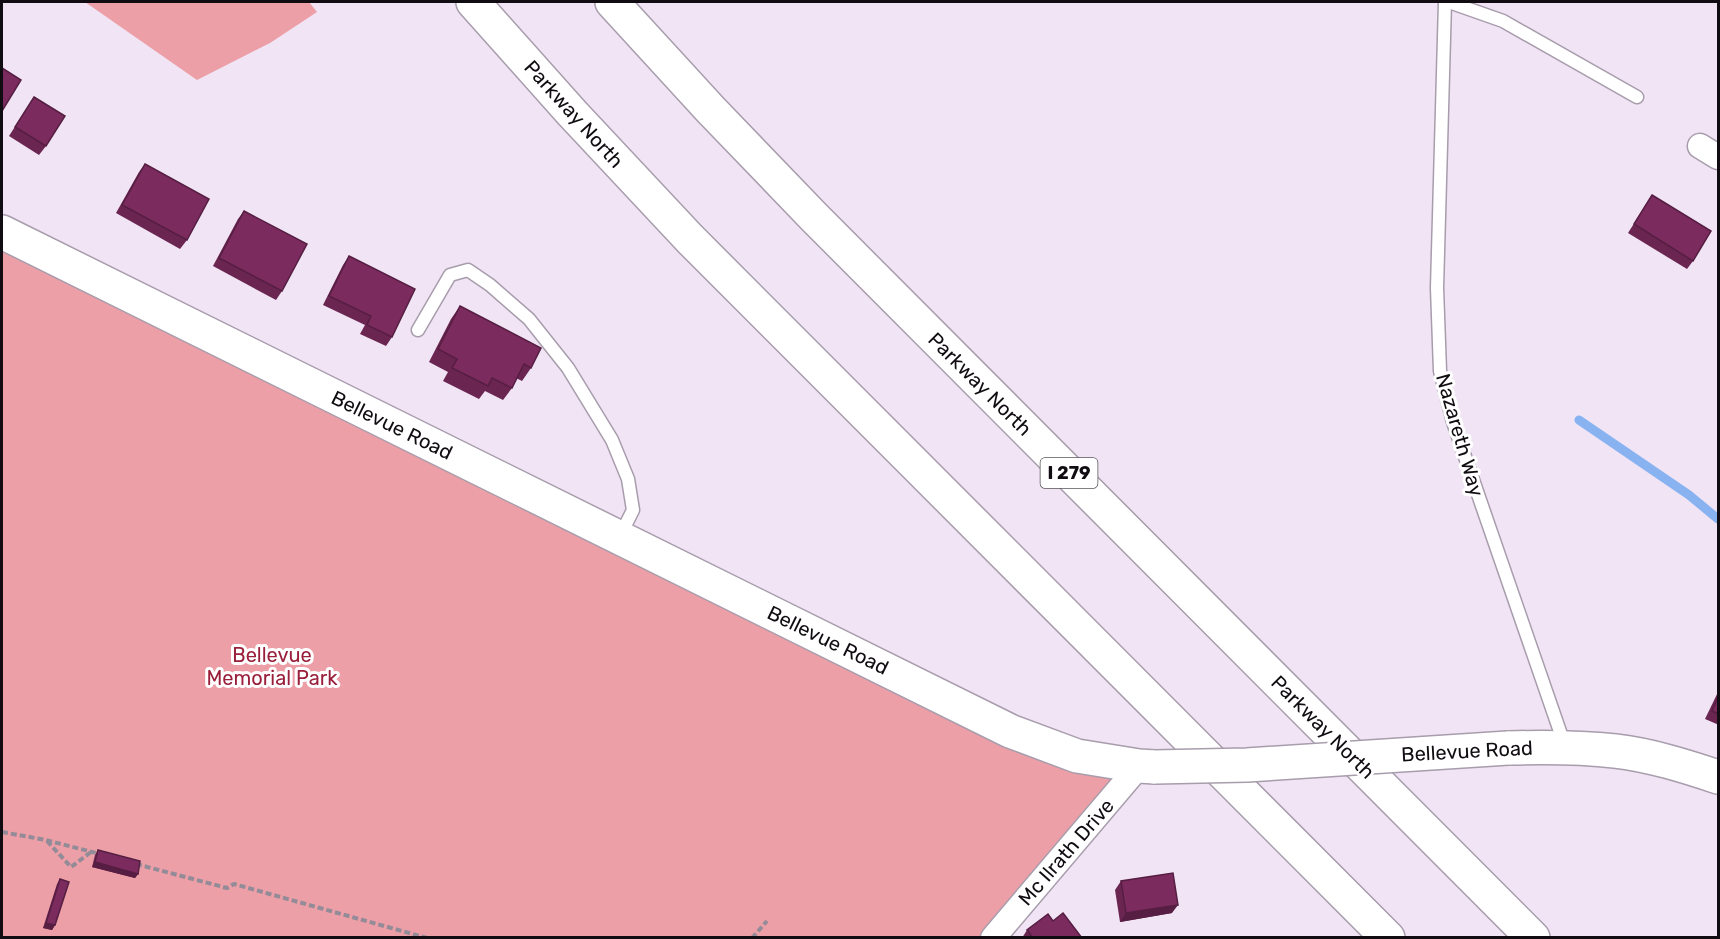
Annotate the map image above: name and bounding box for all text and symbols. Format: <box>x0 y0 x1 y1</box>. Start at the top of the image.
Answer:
street label: Parkway North <box>519 55 629 173</box>
street label: Parkway North <box>923 327 1037 441</box>
street label: Nazareth Way <box>1431 371 1489 499</box>
street label: Bellevue Road <box>328 385 456 465</box>
road number: I 279 <box>1040 458 1098 488</box>
street label: Bellevue Road <box>764 600 892 680</box>
park label: Bellevue Memorial Park <box>206 643 338 690</box>
street label: Parkway North <box>1266 670 1380 784</box>
street label: Bellevue Road <box>1401 736 1533 766</box>
street label: Mc Ilrath Drive <box>1013 794 1119 910</box>

